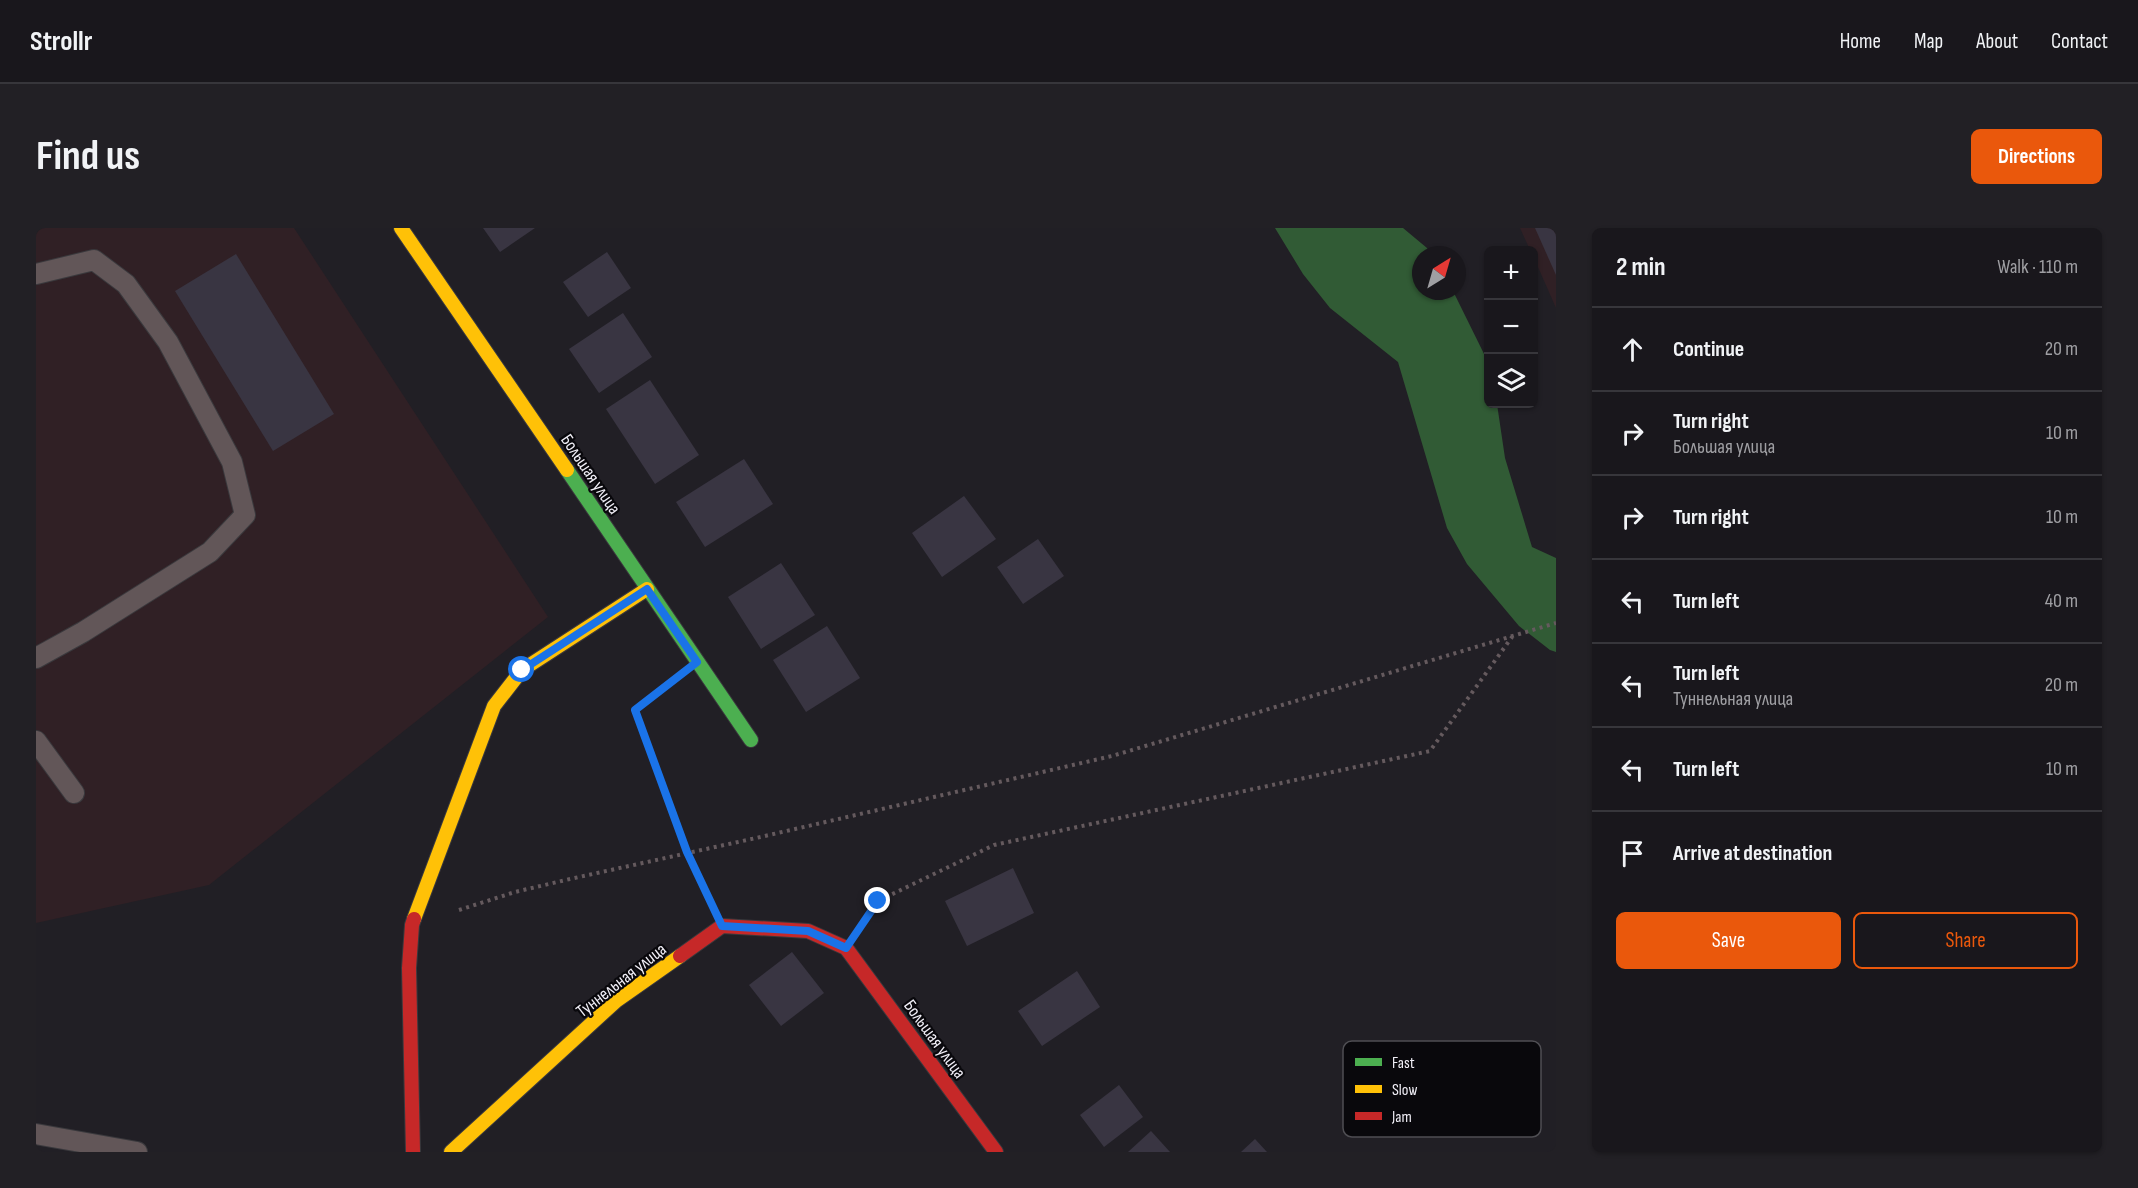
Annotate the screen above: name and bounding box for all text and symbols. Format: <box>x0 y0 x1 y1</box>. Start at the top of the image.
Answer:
text: Strollr <box>30 25 92 58</box>
text: Home <box>1840 29 1881 54</box>
text: Map <box>1914 29 1943 54</box>
text: About <box>1976 29 2018 54</box>
text: Contact <box>2051 29 2108 54</box>
button: Directions <box>1971 129 2102 184</box>
text: Find us <box>36 131 140 182</box>
north arrow <box>1412 246 1466 300</box>
map controls <box>1484 246 1538 408</box>
button: + <box>1484 246 1538 300</box>
text: 2 min <box>1616 252 1666 283</box>
text: Walk · 110 m <box>1997 255 2078 279</box>
button: − <box>1484 300 1538 354</box>
icon: ahead <box>1616 333 1649 366</box>
text: Continue <box>1673 336 1744 363</box>
text: 20 m <box>2045 337 2078 361</box>
button: layers <box>1484 354 1538 408</box>
text: Turn right <box>1673 408 1749 435</box>
icon: right <box>1616 417 1649 450</box>
text: 10 m <box>2046 421 2078 445</box>
street label: Большая улица <box>556 430 625 518</box>
text: Большая улица <box>1673 435 1775 459</box>
icon: right <box>1616 501 1649 534</box>
text: Turn right <box>1673 504 1749 531</box>
text: 10 m <box>2046 505 2078 529</box>
icon: left <box>1616 585 1649 618</box>
text: Turn left <box>1673 588 1739 615</box>
text: 40 m <box>2045 589 2078 613</box>
route start <box>508 656 534 682</box>
text: Turn left <box>1673 660 1739 687</box>
icon: left <box>1616 669 1649 702</box>
text: 20 m <box>2045 673 2078 697</box>
text: Туннельная улица <box>1673 687 1793 711</box>
icon: left <box>1616 753 1649 786</box>
text: Turn left <box>1673 756 1739 783</box>
text: 10 m <box>2046 757 2078 781</box>
icon: arrive <box>1616 837 1649 870</box>
text: Arrive at destination <box>1673 840 1832 867</box>
route end <box>864 887 890 913</box>
button: Save <box>1616 912 1841 969</box>
button: Share <box>1853 912 2078 969</box>
street label: Туннельная улица <box>572 939 670 1022</box>
street label: Большая улица <box>899 996 970 1083</box>
legend <box>1343 1041 1541 1137</box>
text: Fast <box>1392 1054 1415 1073</box>
text: Slow <box>1392 1081 1417 1100</box>
text: Jam <box>1391 1108 1412 1127</box>

